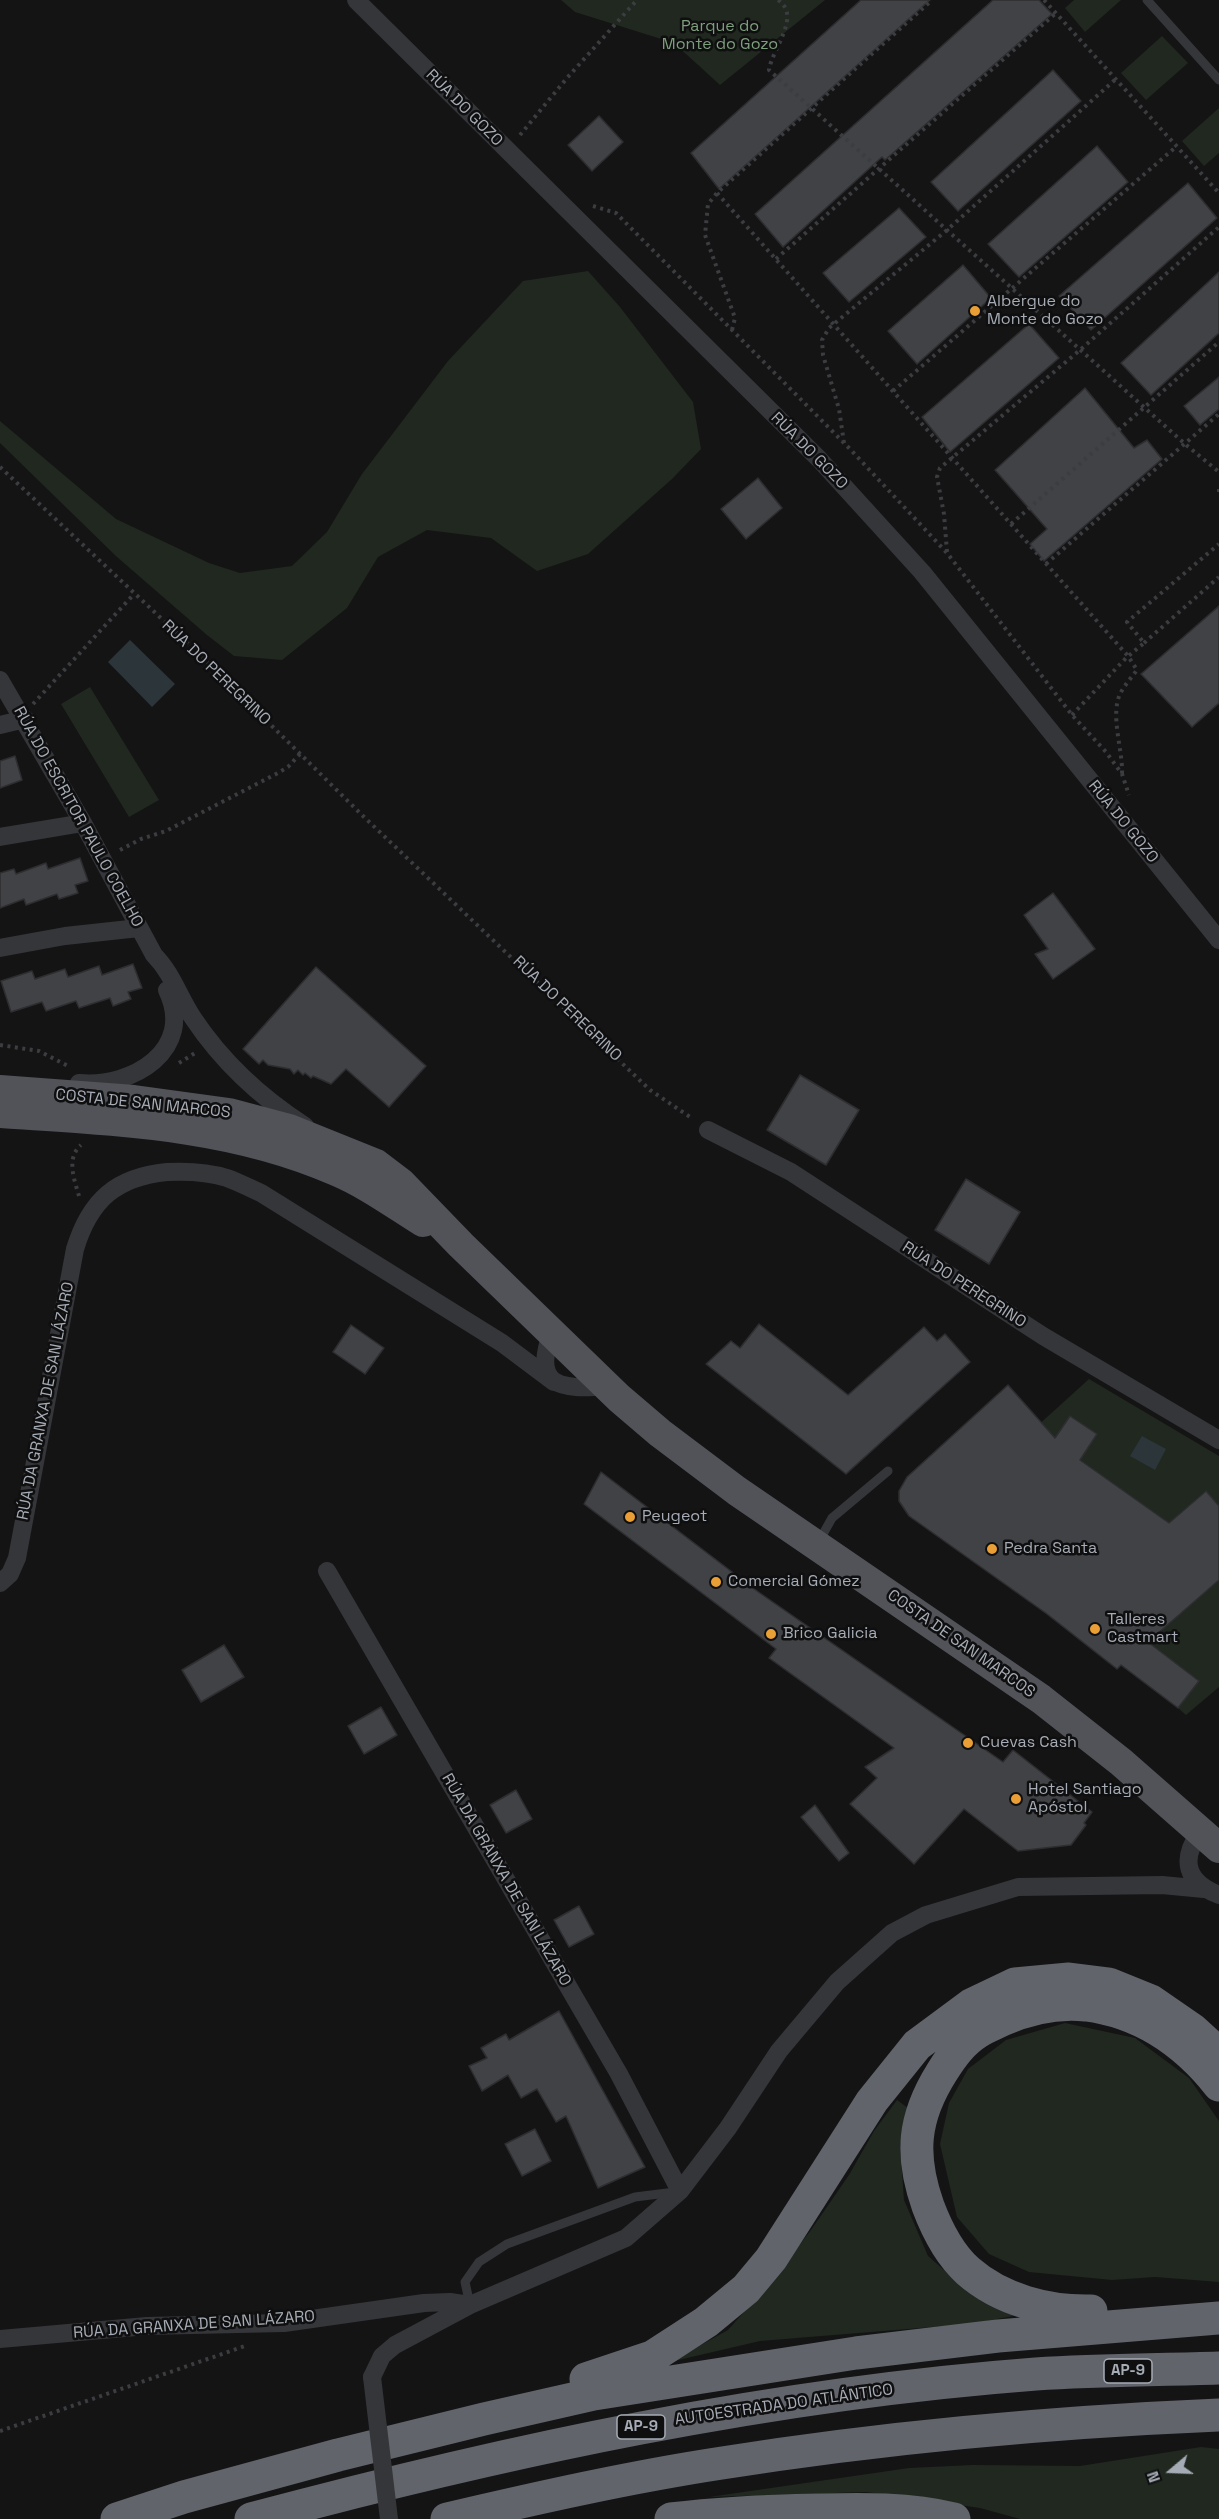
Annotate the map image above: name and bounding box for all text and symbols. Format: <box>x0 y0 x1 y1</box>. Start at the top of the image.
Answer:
park label: Parque do Monte do Gozo <box>662 17 778 55</box>
street label: RÚA DO GOZO <box>422 66 506 150</box>
place label: Albergue do Monte do Gozo <box>987 292 1103 330</box>
marker: Albergue do Monte do Gozo <box>968 304 982 318</box>
street label: RÚA DO GOZO <box>767 409 851 493</box>
street label: RÚA DO PEREGRINO <box>158 616 274 730</box>
street label: RÚA DO ESCRITOR PAULO COELHO <box>9 703 147 931</box>
street label: RÚA DO GOZO <box>1084 777 1162 867</box>
street label: RÚA DO PEREGRINO <box>509 952 625 1066</box>
street label: COSTA DE SAN MARCOS <box>55 1085 231 1123</box>
street label: RÚA DO PEREGRINO <box>898 1238 1030 1332</box>
street label: RÚA DA GRANXA DE SAN LÁZARO <box>13 1280 79 1522</box>
place label: Peugeot <box>642 1507 707 1527</box>
marker: Peugeot <box>623 1510 637 1524</box>
place label: Pedra Santa <box>1004 1539 1097 1559</box>
marker: Pedra Santa <box>985 1542 999 1556</box>
place label: Comercial Gómez <box>728 1572 860 1592</box>
marker: Comercial Gómez <box>709 1575 723 1589</box>
street label: COSTA DE SAN MARCOS <box>883 1586 1039 1702</box>
place label: Talleres Castmart <box>1107 1610 1178 1648</box>
marker: Talleres Castmart <box>1088 1622 1102 1636</box>
place label: Brico Galicia <box>783 1624 877 1644</box>
marker: Brico Galicia <box>764 1627 778 1641</box>
place label: Cuevas Cash <box>980 1733 1077 1753</box>
marker: Cuevas Cash <box>961 1736 975 1750</box>
street label: RÚA DA GRANXA DE SAN LÁZARO <box>437 1770 575 1990</box>
place label: Hotel Santiago Apóstol <box>1028 1780 1142 1818</box>
marker: Hotel Santiago Apóstol <box>1009 1792 1023 1806</box>
street label: RÚA DA GRANXA DE SAN LÁZARO <box>72 2307 316 2343</box>
road number: AP-9 <box>1104 2359 1152 2383</box>
street label: AUTOESTRADA DO ATLÁNTICO <box>674 2380 894 2430</box>
road number: AP-9 <box>617 2415 665 2439</box>
north arrow <box>1141 2441 1201 2501</box>
text: N <box>1142 2469 1165 2486</box>

